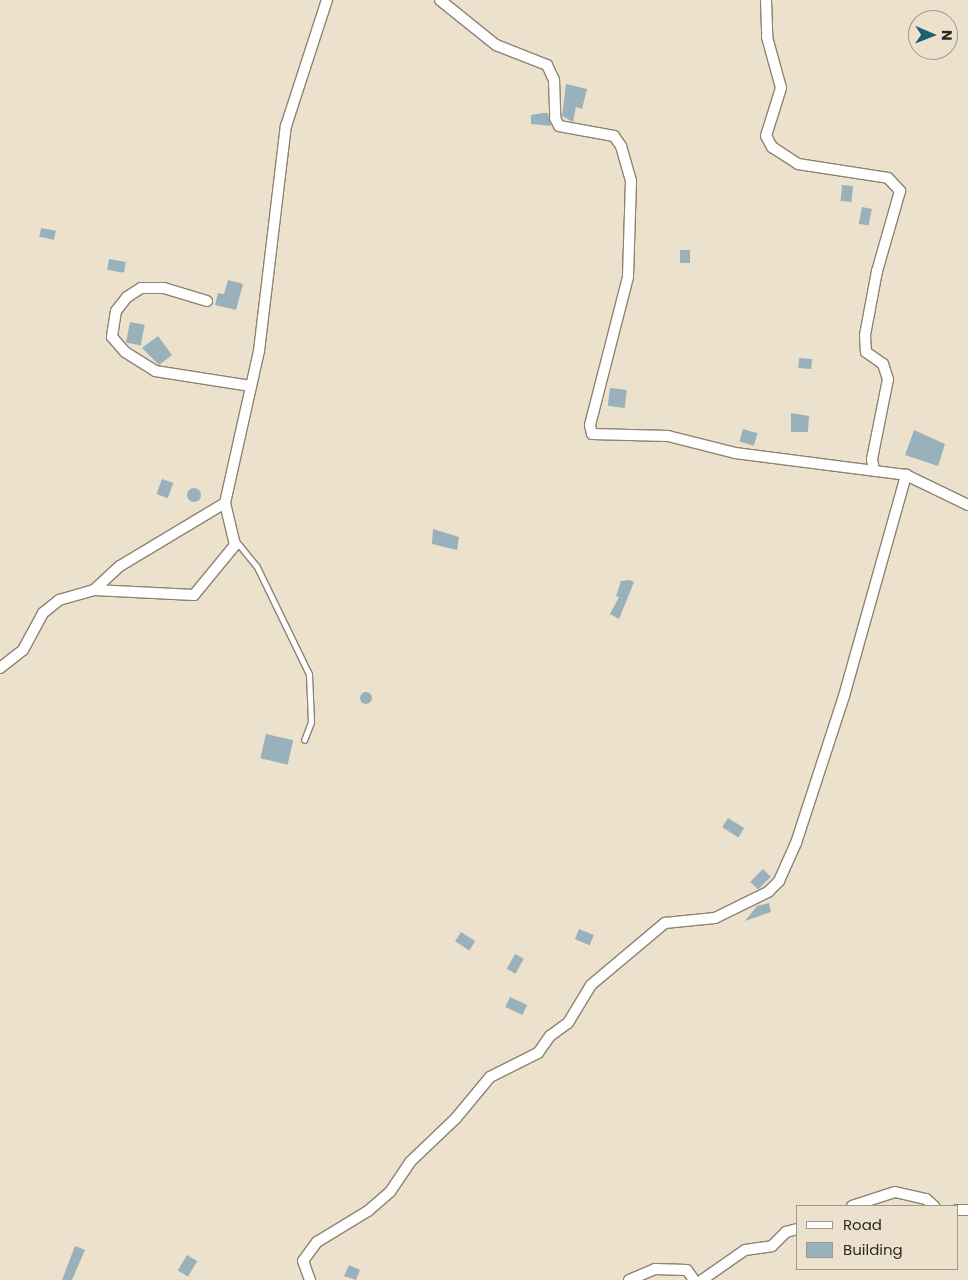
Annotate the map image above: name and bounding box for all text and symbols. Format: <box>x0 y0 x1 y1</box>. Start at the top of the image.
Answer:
north arrow <box>908 10 958 60</box>
text: N <box>937 30 957 41</box>
legend <box>796 1205 958 1270</box>
text: Road <box>843 1214 882 1235</box>
text: Building <box>843 1239 903 1260</box>

